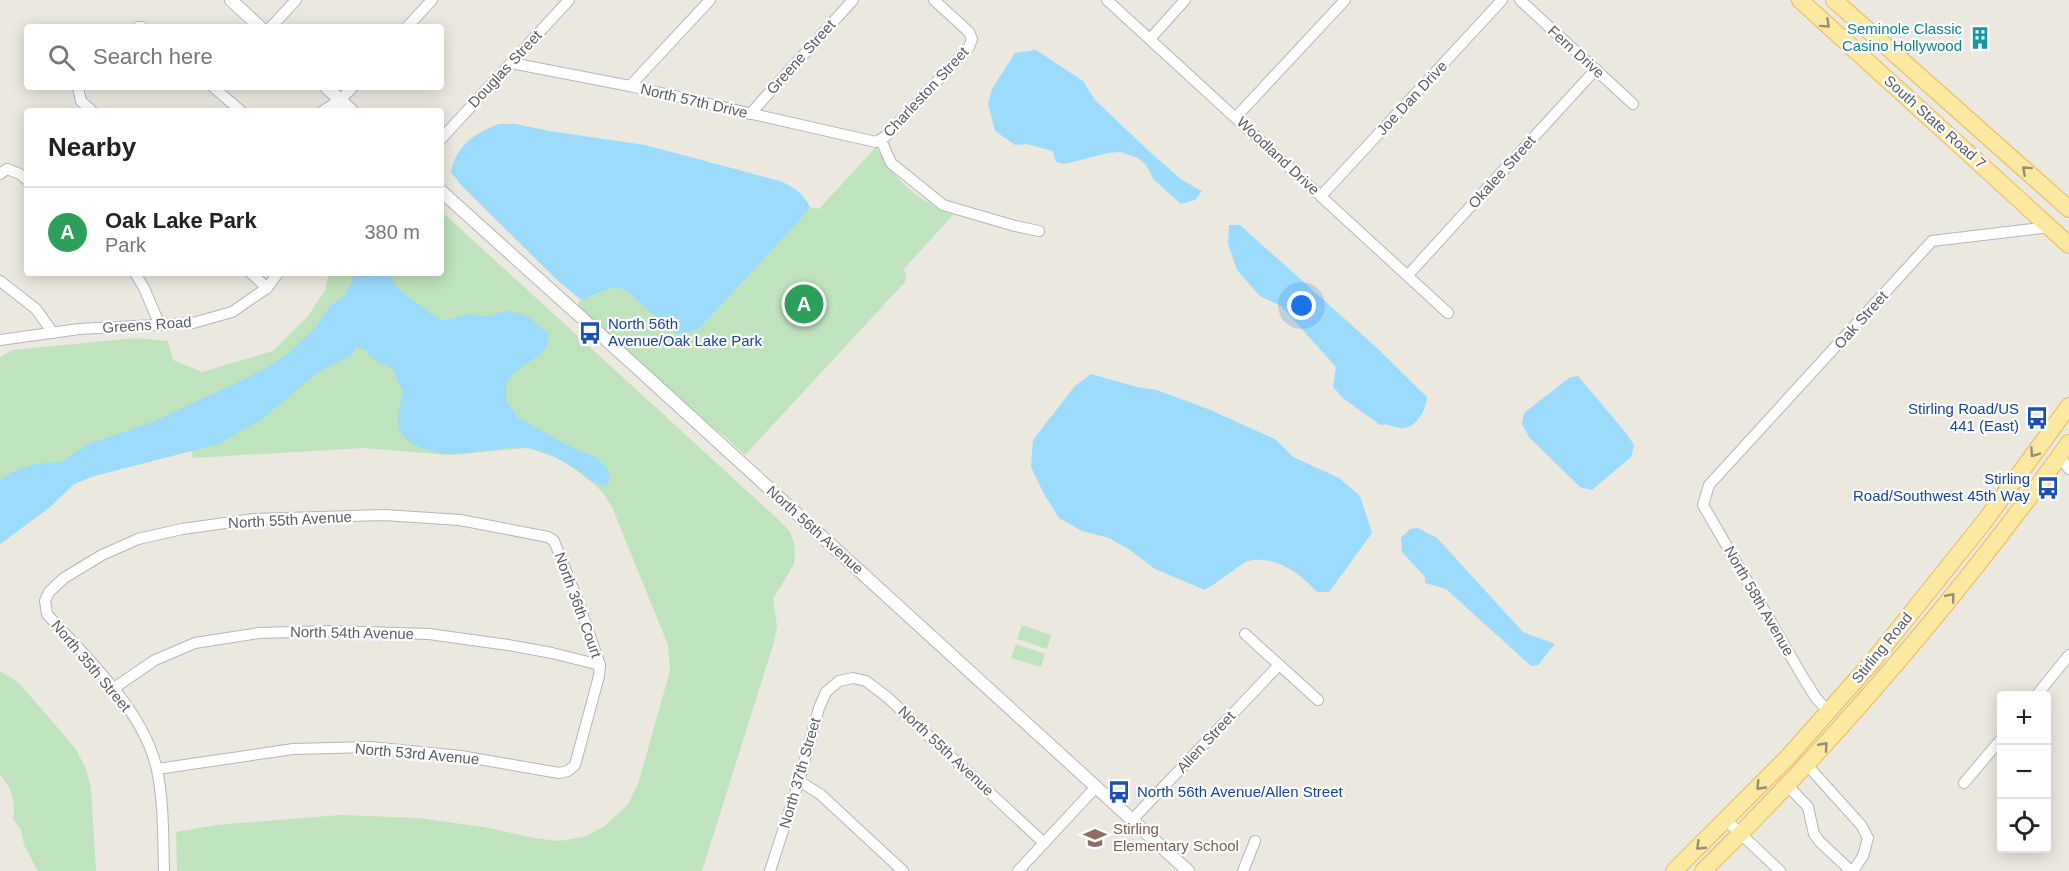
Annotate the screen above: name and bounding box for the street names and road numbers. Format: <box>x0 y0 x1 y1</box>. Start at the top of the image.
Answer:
street label: Greene Street <box>763 15 839 97</box>
street label: Fern Drive <box>1545 22 1608 81</box>
street label: Douglas Street <box>465 26 545 111</box>
street label: Charleston Street <box>880 43 972 140</box>
street label: Joe Dan Drive <box>1373 57 1450 138</box>
street label: South State Road 7 <box>1881 72 1990 172</box>
street label: North 57th Drive <box>639 80 749 121</box>
street label: Woodland Drive <box>1234 113 1323 198</box>
street label: Okalee Street <box>1465 131 1539 211</box>
street label: Oak Street <box>1830 287 1891 352</box>
street label: Greens Road <box>102 313 192 336</box>
street label: North 56th Avenue <box>764 482 867 577</box>
street label: North 55th Avenue <box>228 508 352 531</box>
street label: North 58th Avenue <box>1721 543 1798 659</box>
street label: North 36th Court <box>552 550 606 661</box>
street label: Stirling Road <box>1848 609 1915 686</box>
street label: North 35th Street <box>48 616 135 716</box>
street label: North 54th Avenue <box>290 623 414 642</box>
street label: North 55th Avenue <box>895 702 997 799</box>
street label: Allen Street <box>1173 707 1239 776</box>
street label: North 37th Street <box>776 715 824 830</box>
street label: North 53rd Avenue <box>354 740 480 767</box>

